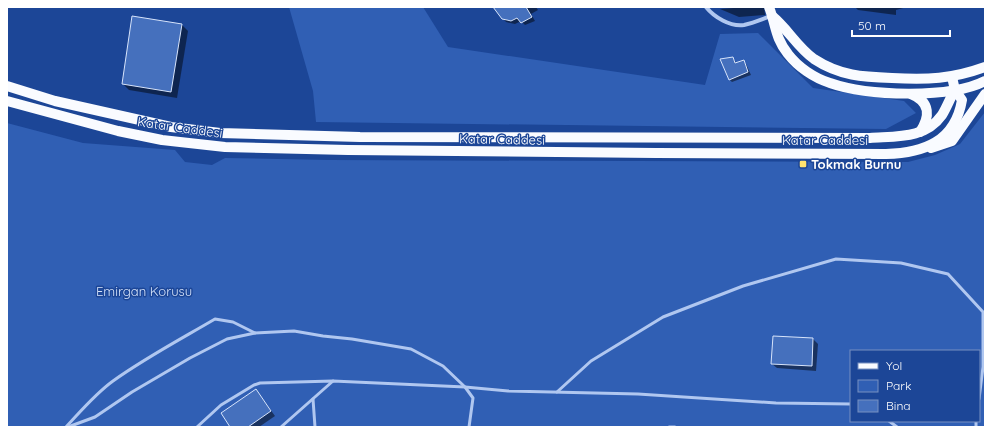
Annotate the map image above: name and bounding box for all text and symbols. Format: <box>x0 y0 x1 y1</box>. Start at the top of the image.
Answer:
scale bar <box>852 12 950 38</box>
text: 50 m <box>858 18 886 33</box>
street label: Katar Caddesi <box>136 113 224 141</box>
street label: Katar Caddesi <box>459 130 545 148</box>
street label: Katar Caddesi <box>782 132 868 148</box>
place label: Tokmak Burnu <box>811 156 901 172</box>
marker: Tokmak Burnu <box>798 159 808 169</box>
park label: Emirgan Korusu <box>96 283 192 299</box>
legend <box>850 350 980 422</box>
text: Yol <box>886 358 902 373</box>
text: Park <box>886 378 911 393</box>
text: Bina <box>886 398 911 413</box>

